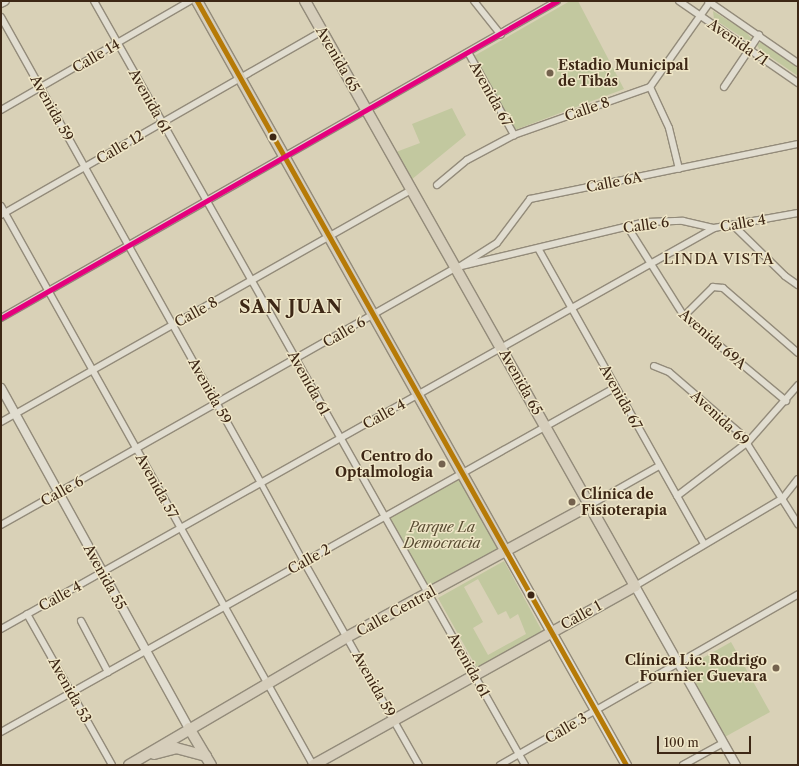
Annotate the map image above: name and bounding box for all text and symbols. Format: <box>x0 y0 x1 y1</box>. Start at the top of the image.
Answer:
street label: Avenida 71 <box>705 15 771 69</box>
street label: Avenida 65 <box>312 23 364 95</box>
street label: Calle 14 <box>69 36 123 76</box>
place label: Estadio Municipal de Tibás <box>558 57 689 90</box>
street label: Avenida 67 <box>466 58 516 130</box>
street label: Avenida 61 <box>125 66 175 136</box>
marker: Estadio Municipal de Tibás <box>545 68 555 78</box>
street label: Avenida 59 <box>27 72 77 144</box>
street label: Calle 8 <box>562 94 612 124</box>
street label: Calle 12 <box>93 127 147 167</box>
unlabelled marker <box>268 132 278 142</box>
street label: Calle 6A <box>585 168 643 196</box>
street label: Calle 4 <box>719 211 767 235</box>
street label: Calle 6 <box>622 213 670 237</box>
district label: LINDA VISTA <box>663 250 775 268</box>
street label: Calle 8 <box>172 293 220 331</box>
district label: SAN JUAN <box>239 296 343 318</box>
street label: Avenida 69A <box>676 305 750 373</box>
street label: Calle 6 <box>320 313 368 351</box>
street label: Avenida 65 <box>496 346 546 418</box>
street label: Avenida 61 <box>284 348 334 418</box>
street label: Avenida 59 <box>185 355 235 427</box>
street label: Avenida 67 <box>596 361 646 433</box>
street label: Avenida 69 <box>687 387 753 449</box>
street label: Calle 4 <box>360 395 408 433</box>
place label: Centro do Optalmologia <box>335 448 433 480</box>
street label: Avenida 57 <box>132 451 182 521</box>
marker: Centro do Optalmologia <box>436 458 448 470</box>
street label: Calle 6 <box>38 472 86 510</box>
place label: Clínica de Fisioterapia <box>581 486 667 518</box>
marker: Clínica de Fisioterapia <box>566 496 578 508</box>
park label: Parque La Democracia <box>403 519 481 552</box>
street label: Calle 2 <box>285 540 333 578</box>
street label: Avenida 55 <box>80 541 130 613</box>
street label: Calle 4 <box>36 577 84 615</box>
street label: Calle Central <box>354 582 438 640</box>
unlabelled marker <box>526 590 536 600</box>
street label: Calle 1 <box>558 597 604 633</box>
street label: Avenida 61 <box>444 630 494 700</box>
street label: Avenida 59 <box>349 648 399 720</box>
place label: Clínica Lic. Rodrigo Fournier Guevara <box>624 652 767 684</box>
street label: Avenida 53 <box>45 654 95 726</box>
marker: Clínica Lic. Rodrigo Fournier Guevara <box>770 662 782 674</box>
street label: Calle 3 <box>542 709 590 747</box>
scale bar <box>659 728 753 754</box>
text: 100 m <box>664 735 699 750</box>

